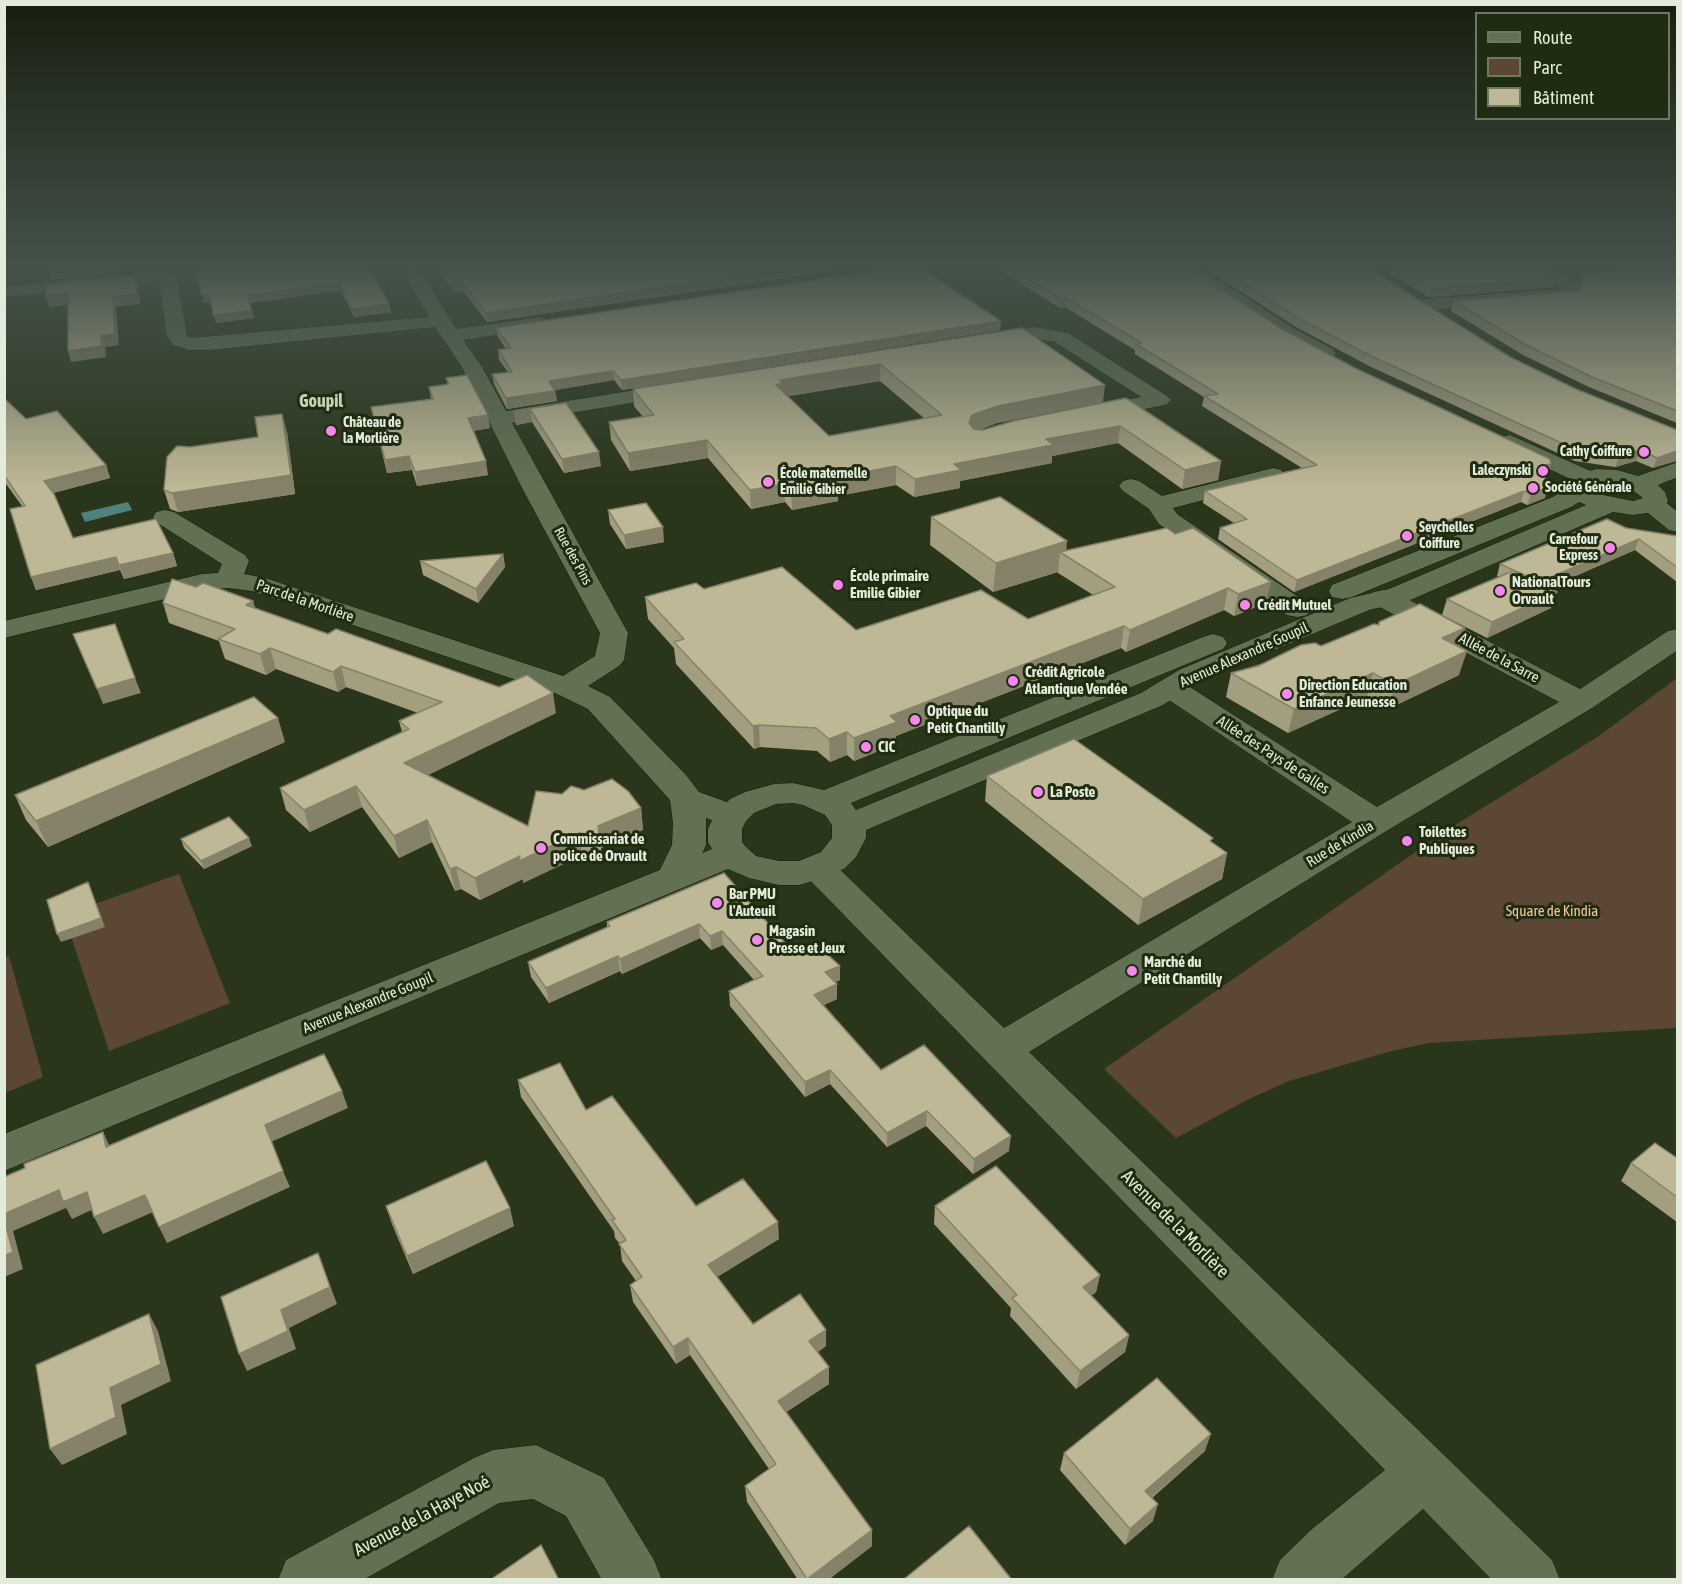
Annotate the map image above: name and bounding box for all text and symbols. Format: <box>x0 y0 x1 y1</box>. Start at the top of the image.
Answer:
legend <box>1475 12 1670 120</box>
text: Route <box>1533 27 1572 48</box>
text: Parc <box>1533 57 1562 78</box>
text: Bâtiment <box>1533 87 1594 108</box>
district label: Goupil <box>299 390 343 412</box>
place label: Château de la Morlière <box>343 415 401 448</box>
marker: Château de la Morlière <box>324 424 338 438</box>
place label: Cathy Coiffure <box>1560 444 1632 460</box>
marker: Cathy Coiffure <box>1637 445 1651 459</box>
place label: Laleczynski <box>1472 463 1531 479</box>
marker: Laleczynski <box>1536 464 1550 478</box>
place label: École maternelle Emilie Gibier <box>780 466 867 498</box>
marker: École maternelle Emilie Gibier <box>761 475 775 489</box>
place label: Société Générale <box>1545 480 1632 496</box>
marker: Société Générale <box>1526 481 1540 495</box>
place label: Seychelles Coiffure <box>1419 520 1474 552</box>
street label: Rue des Pins <box>550 524 596 588</box>
marker: Seychelles Coiffure <box>1400 529 1414 543</box>
place label: Carrefour Express <box>1549 532 1598 564</box>
marker: Carrefour Express <box>1603 541 1617 555</box>
place label: École primaire Emilie Gibier <box>850 567 929 602</box>
place label: NationalTours Orvault <box>1512 573 1591 608</box>
street label: Parc de la Morlière <box>254 576 356 626</box>
marker: École primaire Emilie Gibier <box>831 578 845 592</box>
marker: NationalTours Orvault <box>1493 584 1507 598</box>
place label: Crédit Mutuel <box>1257 596 1331 614</box>
marker: Crédit Mutuel <box>1238 598 1252 612</box>
street label: Avenue Alexandre Goupil <box>1177 619 1311 691</box>
street label: Allée de la Sarre <box>1456 629 1542 687</box>
place label: Crédit Agricole Atlantique Vendée <box>1025 663 1128 698</box>
marker: Crédit Agricole Atlantique Vendée <box>1006 674 1020 688</box>
place label: Direction Education Enfance Jeunesse <box>1299 676 1407 711</box>
marker: Direction Education Enfance Jeunesse <box>1280 687 1294 701</box>
place label: Optique du Petit Chantilly <box>927 702 1005 737</box>
street label: Allée des Pays de Galles <box>1213 712 1333 798</box>
marker: Optique du Petit Chantilly <box>908 713 922 727</box>
place label: CIC <box>878 738 895 756</box>
marker: CIC <box>859 740 873 754</box>
place label: La Poste <box>1050 783 1095 801</box>
marker: La Poste <box>1031 785 1045 799</box>
street label: Rue de Kindia <box>1303 817 1377 871</box>
place label: Toilettes Publiques <box>1419 823 1475 858</box>
place label: Commissariat de police de Orvault <box>553 830 647 865</box>
marker: Toilettes Publiques <box>1400 834 1414 848</box>
marker: Commissariat de police de Orvault <box>534 841 548 855</box>
place label: Bar PMU l'Auteuil <box>729 885 776 920</box>
marker: Bar PMU l'Auteuil <box>710 896 724 910</box>
park label: Square de Kindia <box>1506 902 1598 920</box>
place label: Magasin Presse et Jeux <box>769 922 845 957</box>
marker: Magasin Presse et Jeux <box>750 933 764 947</box>
place label: Marché du Petit Chantilly <box>1144 953 1222 988</box>
marker: Marché du Petit Chantilly <box>1125 964 1139 978</box>
street label: Avenue Alexandre Goupil <box>300 969 436 1037</box>
street label: Avenue de la Morlière <box>1117 1166 1233 1282</box>
street label: Avenue de la Haye Noé <box>350 1471 494 1561</box>

